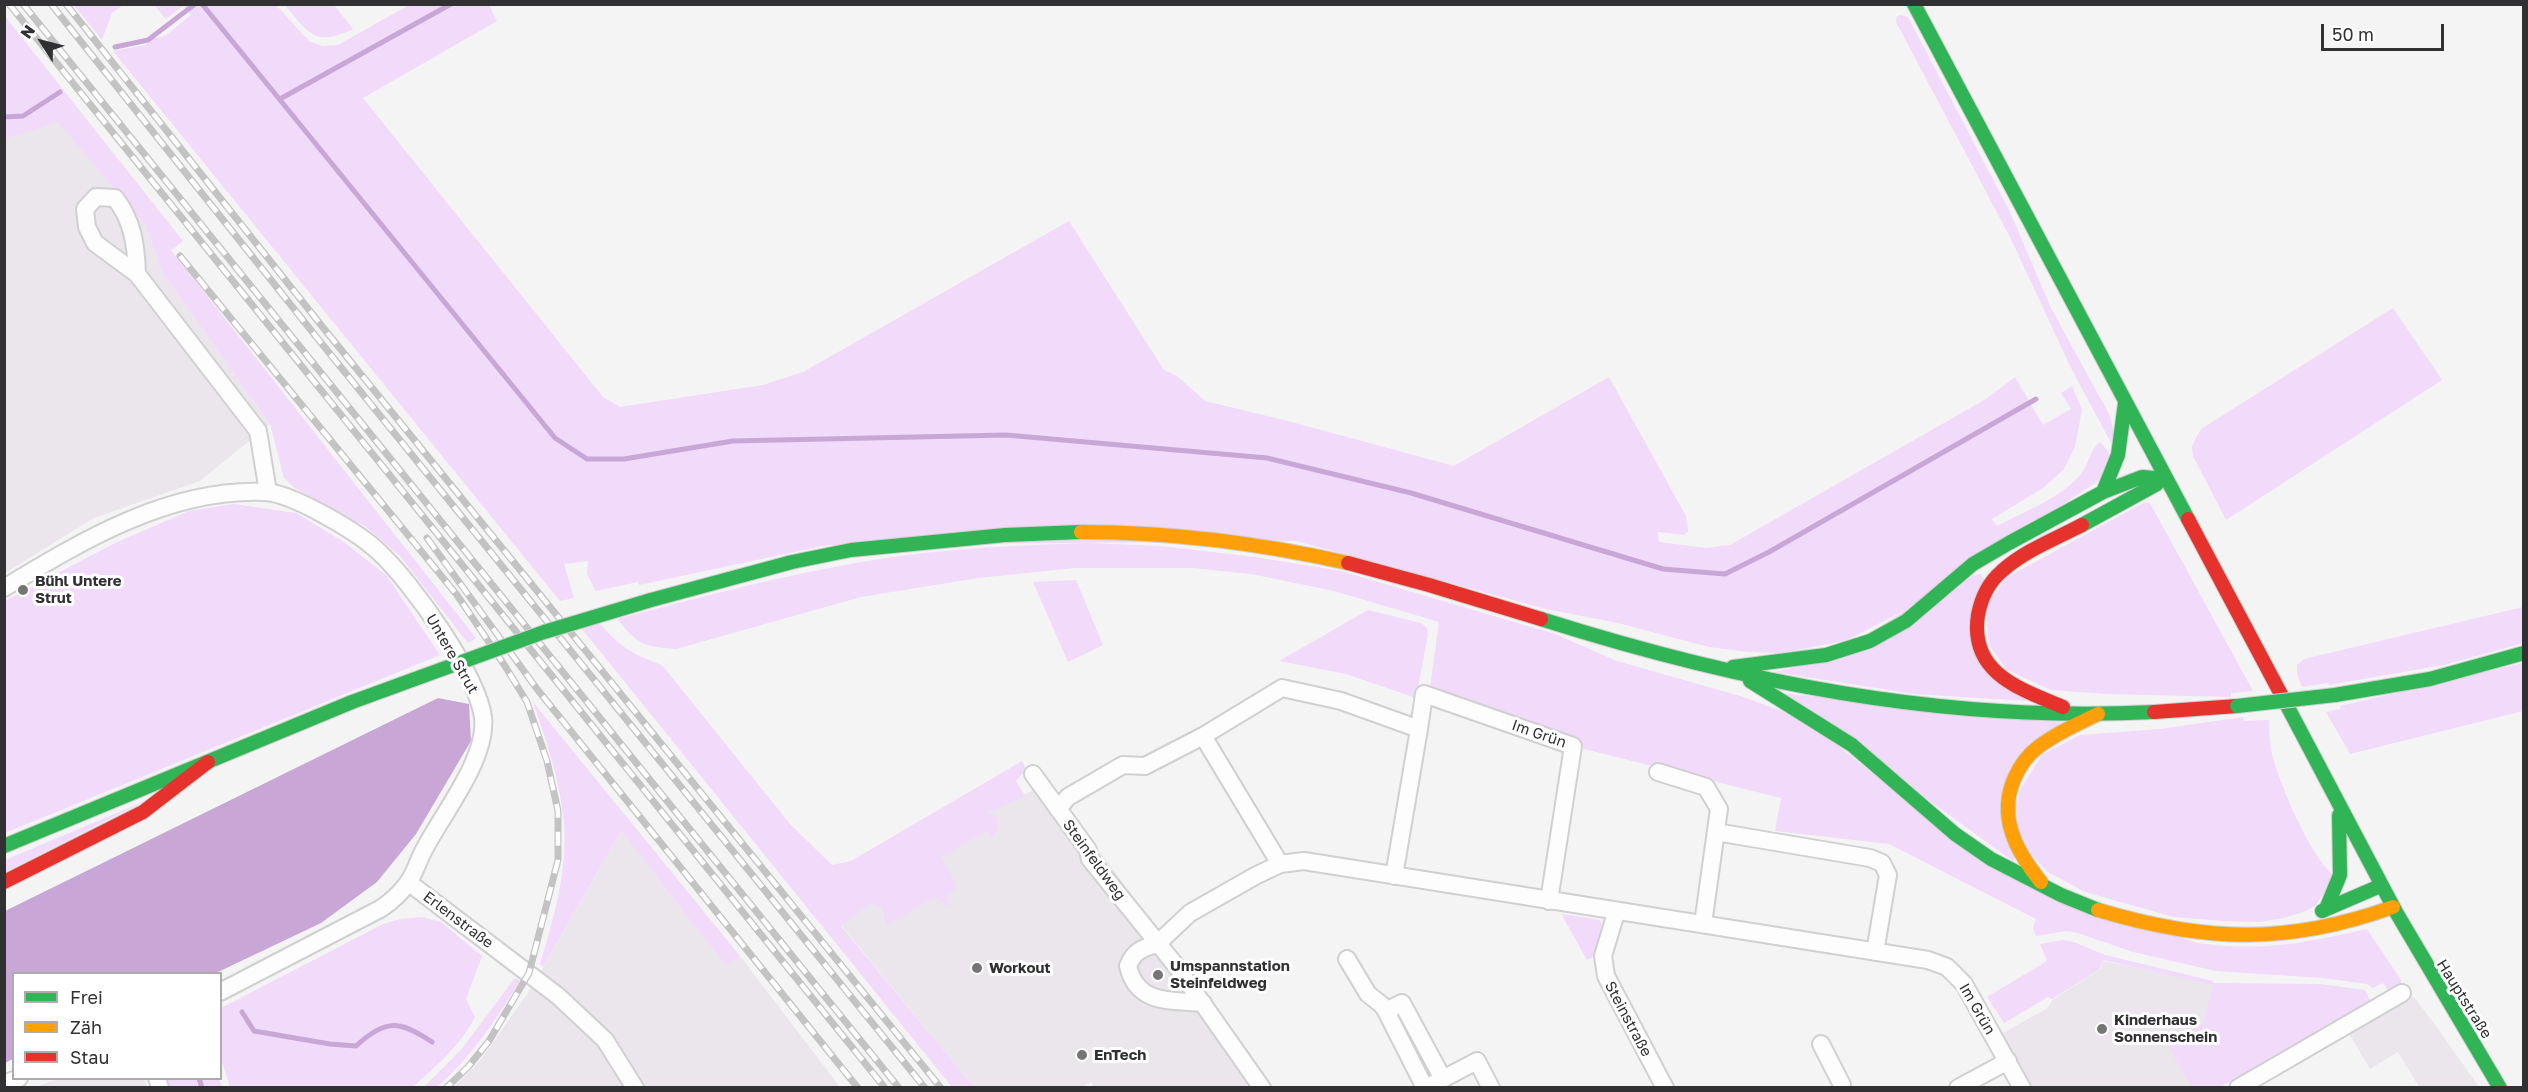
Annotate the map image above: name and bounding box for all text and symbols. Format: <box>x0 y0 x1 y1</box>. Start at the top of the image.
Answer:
north arrow <box>12 12 72 72</box>
scale bar <box>2324 12 2447 50</box>
text: N <box>16 21 39 42</box>
text: 50 m <box>2332 23 2374 45</box>
place label: Bühl Untere Strut <box>35 572 122 607</box>
marker: Bühl Untere Strut <box>16 583 30 597</box>
street label: Untere Strut <box>422 611 482 697</box>
street label: Im Grün <box>1509 716 1569 752</box>
street label: Steinfeldweg <box>1059 816 1129 904</box>
street label: Erlenstraße <box>419 888 497 952</box>
street label: Hauptstraße <box>2433 956 2495 1042</box>
place label: Umspannstation Steinfeldweg <box>1170 957 1290 992</box>
place label: Workout <box>989 959 1050 977</box>
marker: Workout <box>970 961 984 975</box>
marker: Umspannstation Steinfeldweg <box>1151 968 1165 982</box>
legend <box>12 972 222 1080</box>
street label: Steinstraße <box>1601 978 1655 1060</box>
street label: Im Grün <box>1955 980 1999 1038</box>
text: Frei <box>70 986 103 1008</box>
place label: Kinderhaus Sonnenschein <box>2114 1011 2217 1046</box>
text: Zäh <box>70 1016 102 1038</box>
marker: Kinderhaus Sonnenschein <box>2095 1022 2109 1036</box>
text: Stau <box>70 1046 109 1068</box>
place label: EnTech <box>1094 1046 1146 1064</box>
marker: EnTech <box>1075 1048 1089 1062</box>

